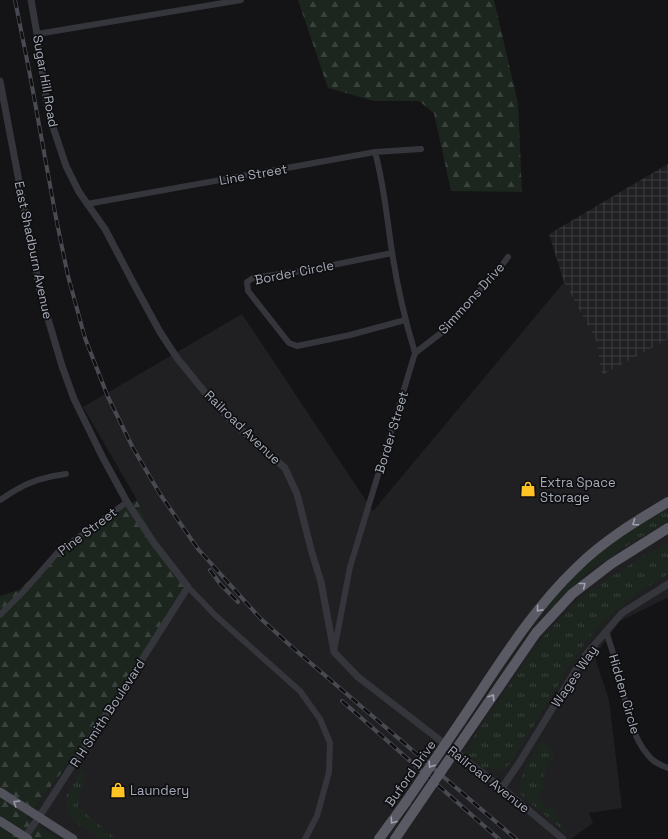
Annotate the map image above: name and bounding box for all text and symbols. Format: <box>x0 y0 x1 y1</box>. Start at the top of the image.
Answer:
street label: Sugar Hill Road <box>29 34 62 129</box>
street label: Line Street <box>218 160 289 189</box>
street label: East Shadburn Avenue <box>11 180 56 321</box>
street label: Border Circle <box>253 256 335 289</box>
street label: Simmons Drive <box>435 259 508 338</box>
street label: Railroad Avenue <box>201 387 284 468</box>
street label: Border Street <box>371 389 412 475</box>
place label: Extra Space Storage <box>540 474 616 506</box>
shop icon: Extra Space Storage <box>519 480 537 498</box>
street label: Pine Street <box>54 504 120 559</box>
one-way arrow <box>632 518 639 526</box>
one-way arrow <box>578 583 585 590</box>
one-way arrow <box>536 604 543 612</box>
street label: Wages Way <box>547 642 601 711</box>
street label: Hidden Circle <box>605 652 644 736</box>
street label: R H Smith Boulevard <box>66 656 149 771</box>
one-way arrow <box>487 694 495 701</box>
street label: Buford Drive <box>381 737 440 810</box>
street label: Railroad Avenue <box>444 742 533 817</box>
one-way arrow <box>428 761 436 768</box>
shop icon: Laundery <box>109 781 127 799</box>
place label: Laundery <box>130 782 189 799</box>
one-way arrow <box>13 800 20 808</box>
one-way arrow <box>390 816 397 823</box>

